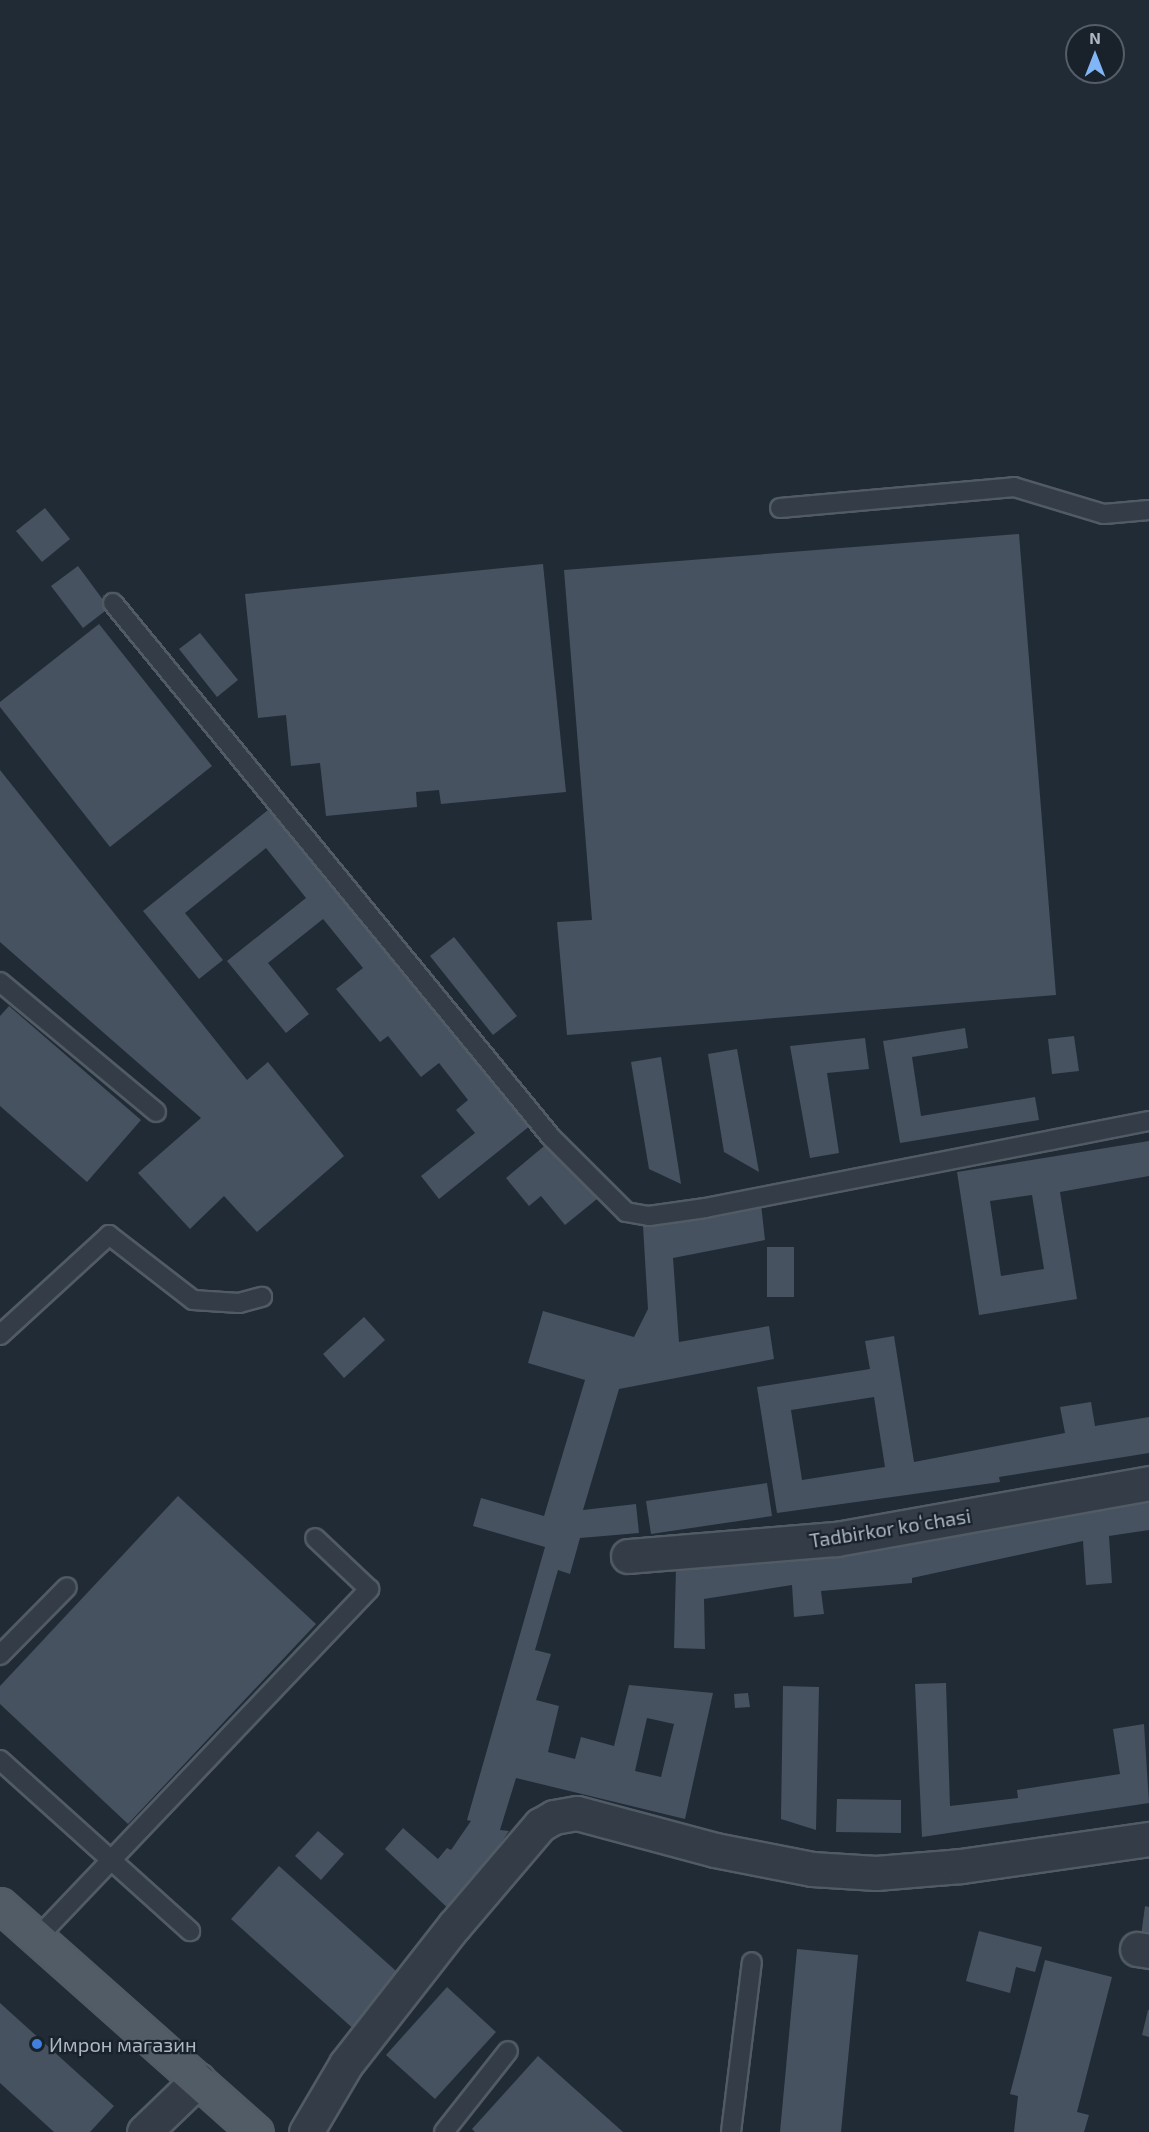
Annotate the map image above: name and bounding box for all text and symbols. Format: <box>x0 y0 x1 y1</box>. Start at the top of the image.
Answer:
north arrow <box>1065 24 1125 84</box>
text: N <box>1089 28 1101 47</box>
street label: Tadbirkor koʻchasi <box>807 1503 973 1553</box>
place label: Имрон магазин <box>49 2032 197 2056</box>
marker: Имрон магазин <box>30 2037 44 2051</box>

